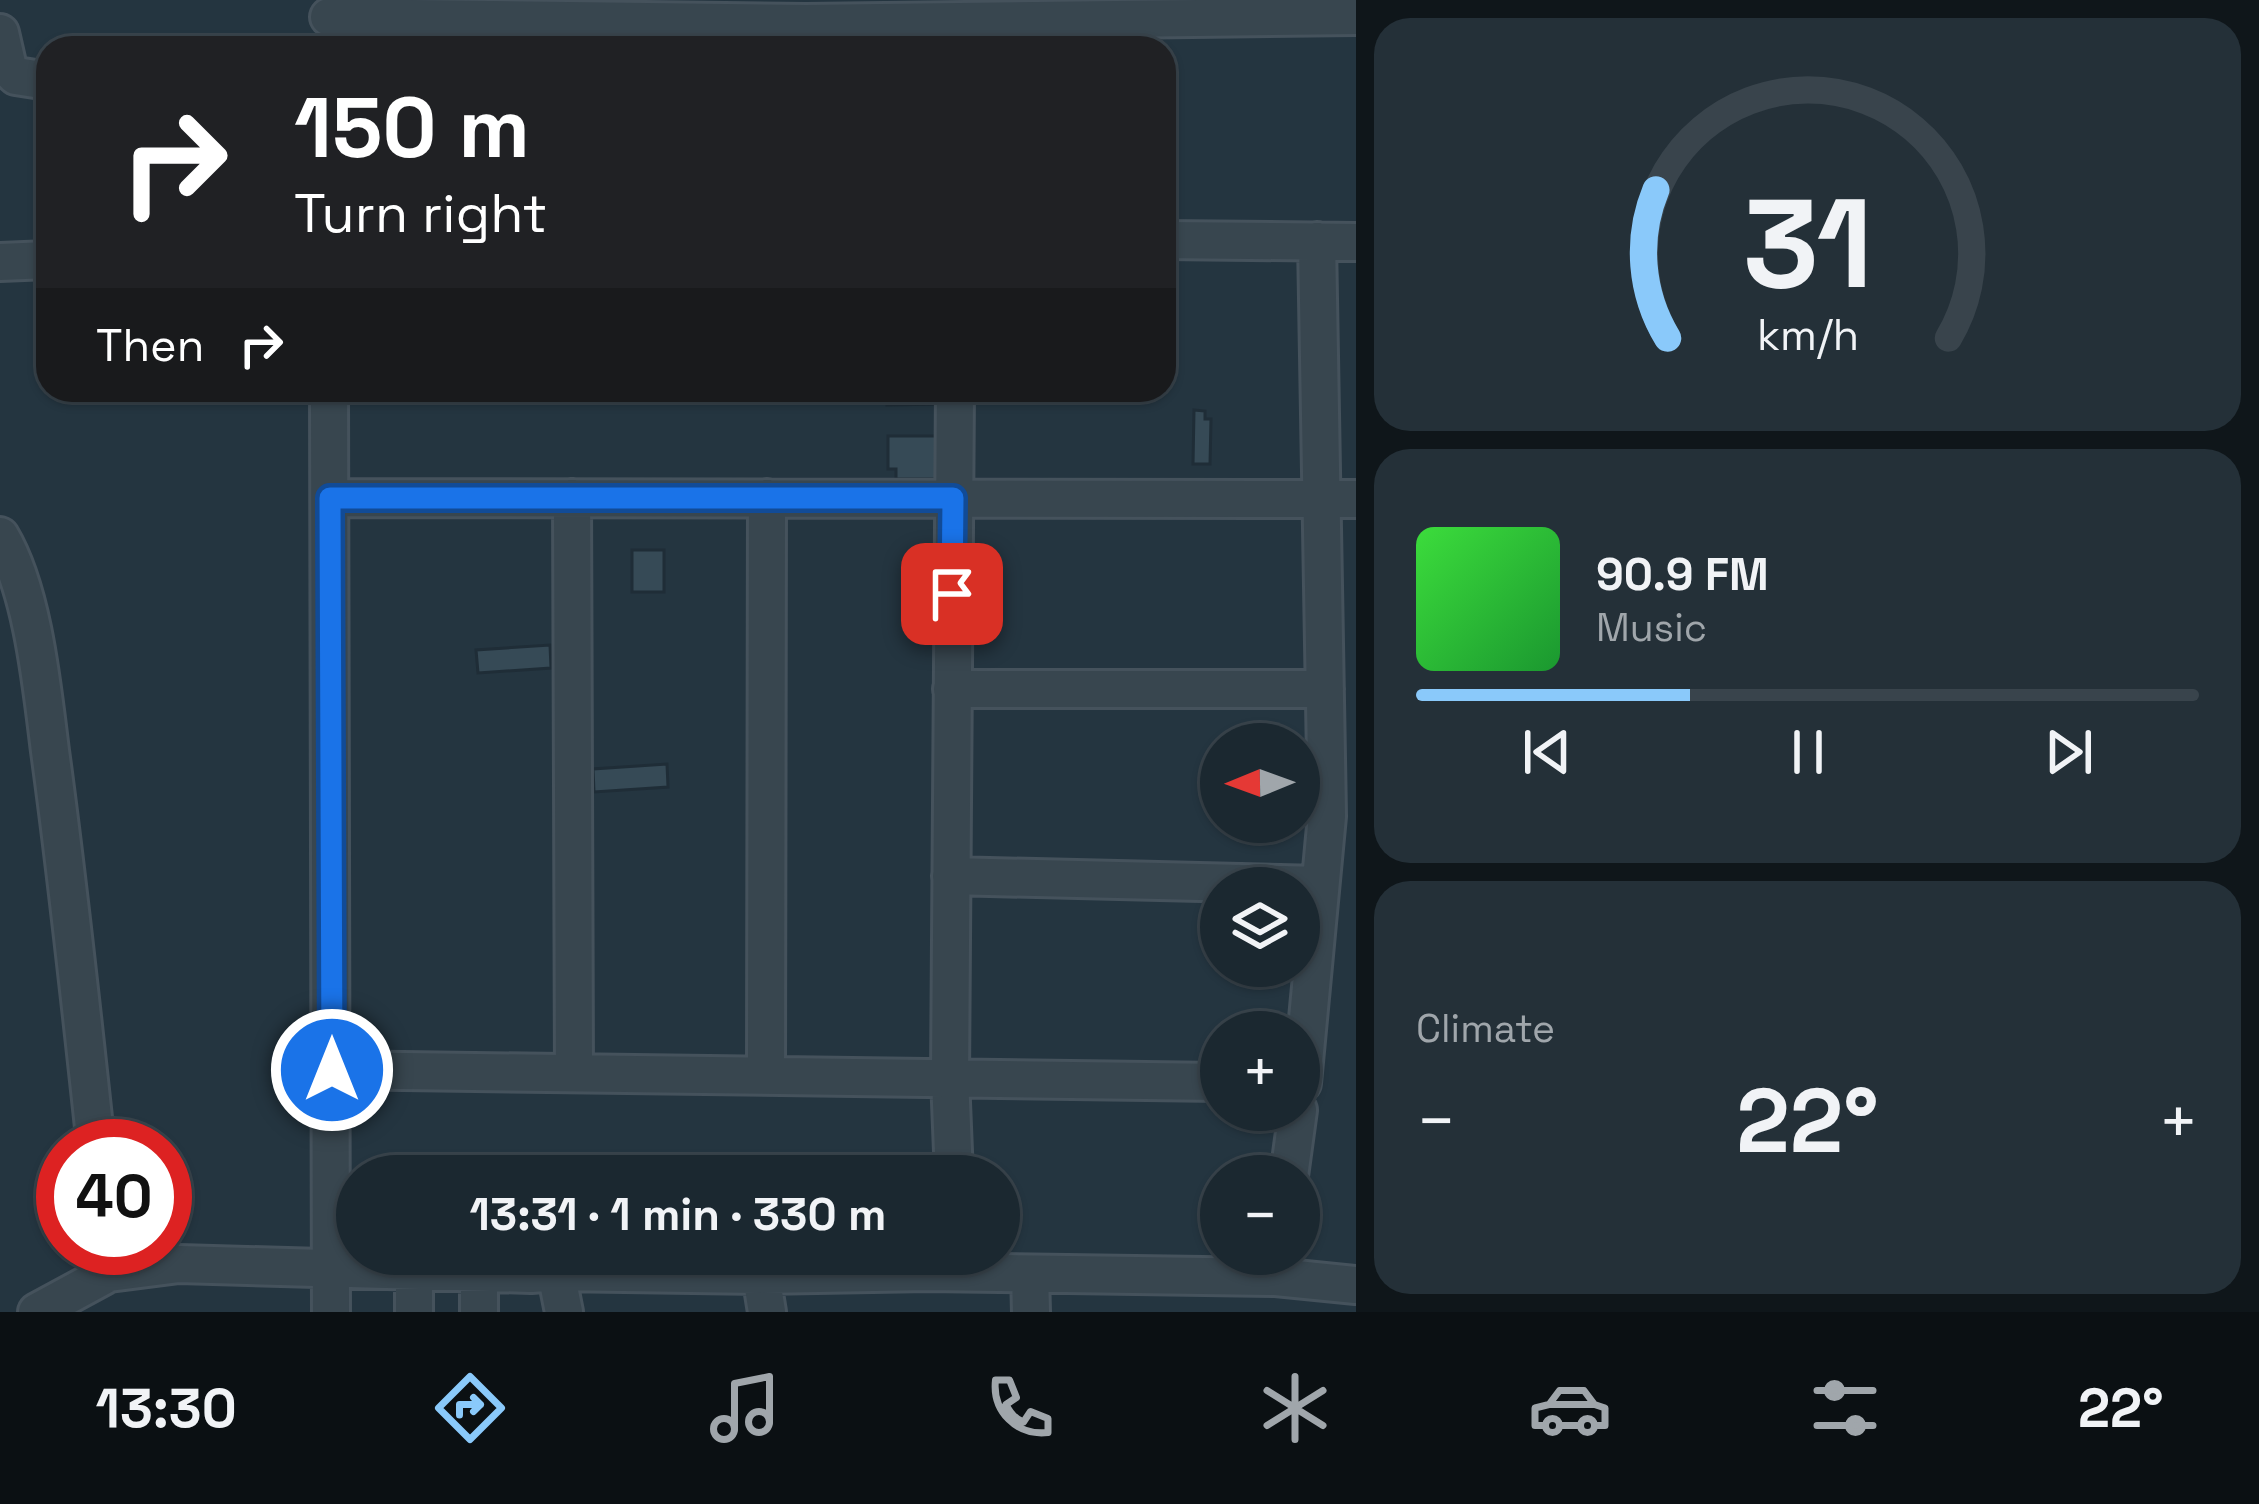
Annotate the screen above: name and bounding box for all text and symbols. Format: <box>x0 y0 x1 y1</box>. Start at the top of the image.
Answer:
text: 150 m <box>294 74 530 182</box>
icon: right <box>96 84 252 240</box>
text: 31 <box>1742 164 1873 323</box>
text: Turn right <box>294 179 547 248</box>
text: km/h <box>1756 307 1859 362</box>
icon: right <box>228 312 294 378</box>
text: Then <box>96 317 204 374</box>
pin <box>901 543 1003 645</box>
text: 90.9 FM <box>1596 546 1769 603</box>
icon: arrive <box>919 561 985 627</box>
text: Music <box>1596 603 1707 652</box>
icon: previous <box>1514 719 1580 785</box>
icon: pause <box>1775 719 1841 785</box>
icon: next <box>2036 719 2102 785</box>
north arrow <box>1200 723 1320 843</box>
map controls <box>1200 723 1320 1275</box>
button: layers <box>1200 867 1320 987</box>
text: Climate <box>1416 1004 1555 1053</box>
position arrow <box>269 1007 395 1133</box>
button: + <box>1200 1011 1320 1131</box>
text: 22° <box>1736 1063 1879 1178</box>
text: − <box>1416 1079 1457 1163</box>
text: + <box>2158 1079 2199 1163</box>
speed limit sign: 40 <box>36 1119 192 1275</box>
button: − <box>1200 1155 1320 1275</box>
text: 13:31 · 1 min · 330 m <box>470 1186 886 1243</box>
icon: directions <box>428 1366 512 1450</box>
icon: music <box>703 1366 787 1450</box>
icon: phone <box>978 1366 1062 1450</box>
icon: climate <box>1253 1366 1337 1450</box>
icon: car <box>1528 1366 1612 1450</box>
icon: filters <box>1803 1366 1887 1450</box>
text: 13:30 <box>96 1374 237 1443</box>
text: 22° <box>2078 1374 2163 1443</box>

